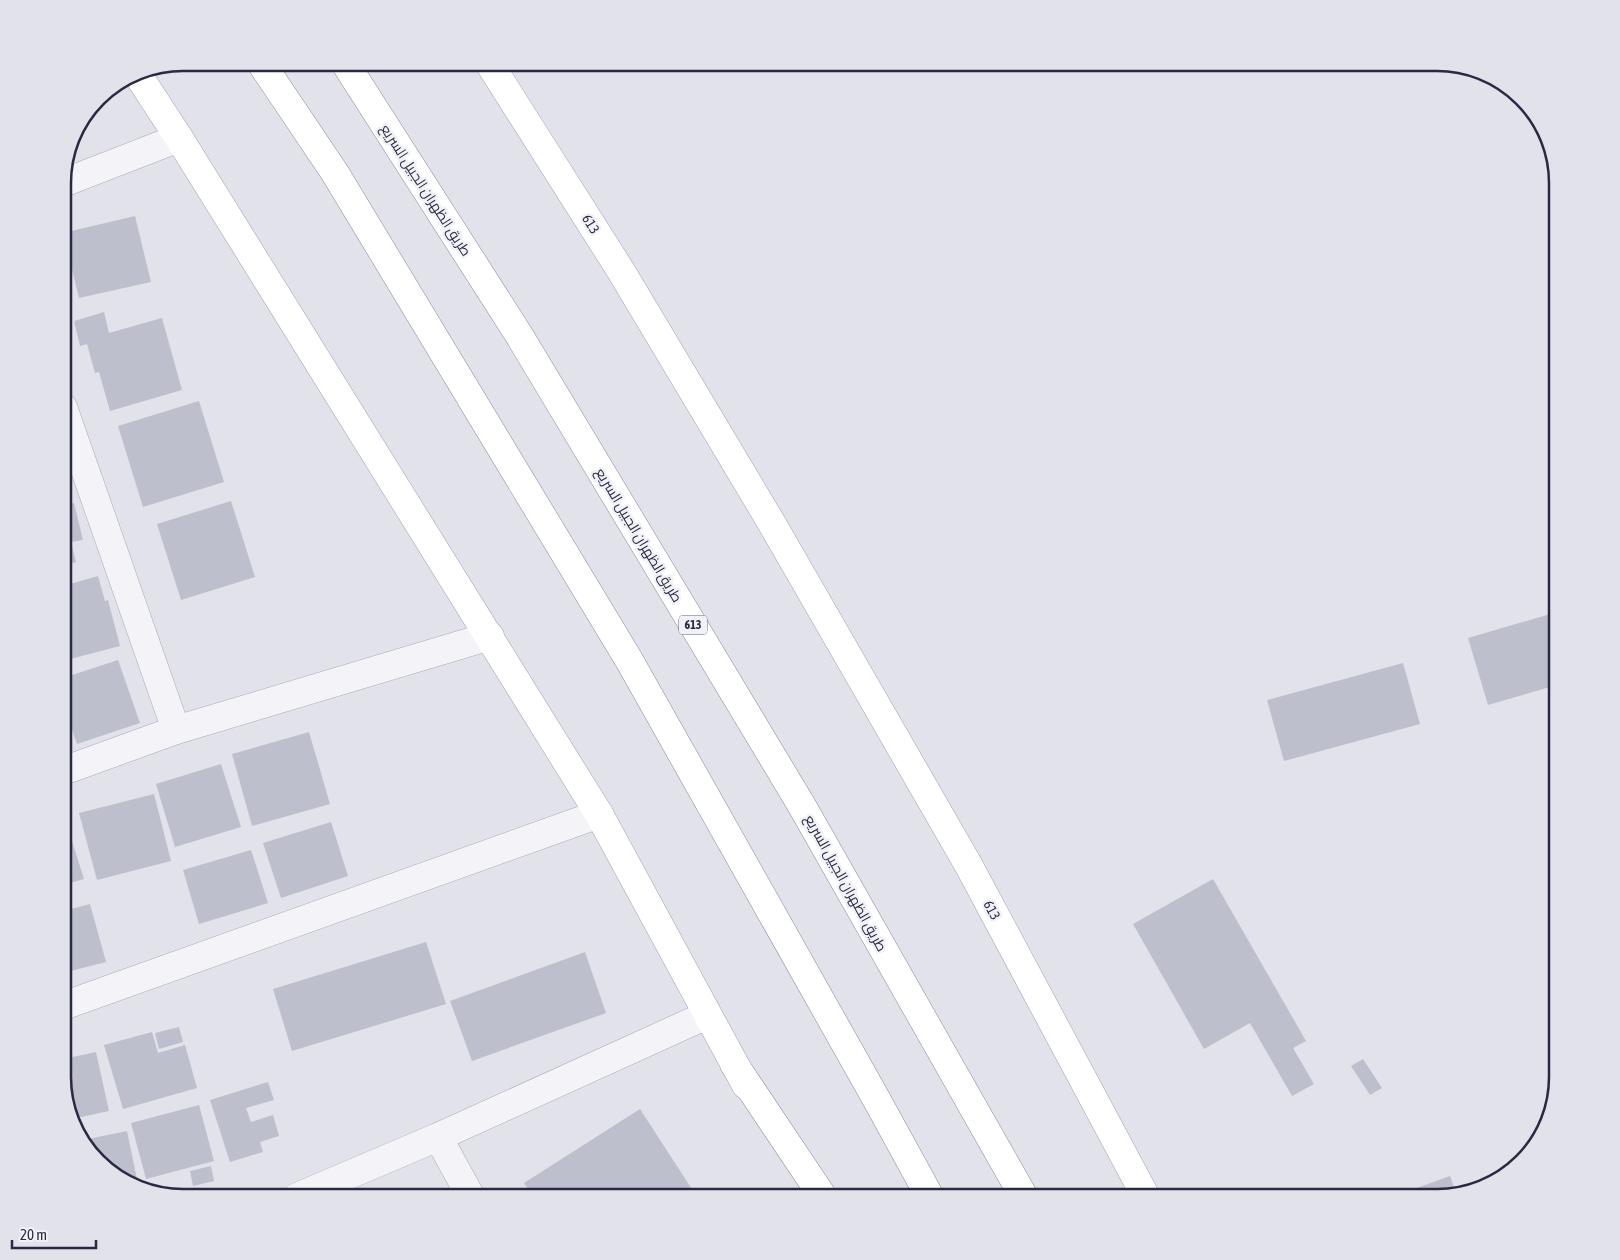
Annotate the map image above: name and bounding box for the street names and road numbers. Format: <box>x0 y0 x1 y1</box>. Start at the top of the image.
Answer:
street label: طريق الظهران الجبيل السريع <box>377 121 475 259</box>
street label: 613 <box>579 211 603 237</box>
street label: طريق الظهران الجبيل السريع <box>592 465 685 606</box>
road number: 613 <box>679 616 707 634</box>
street label: طريق الظهران الجبيل السريع <box>801 812 890 955</box>
street label: 613 <box>980 898 1004 922</box>

